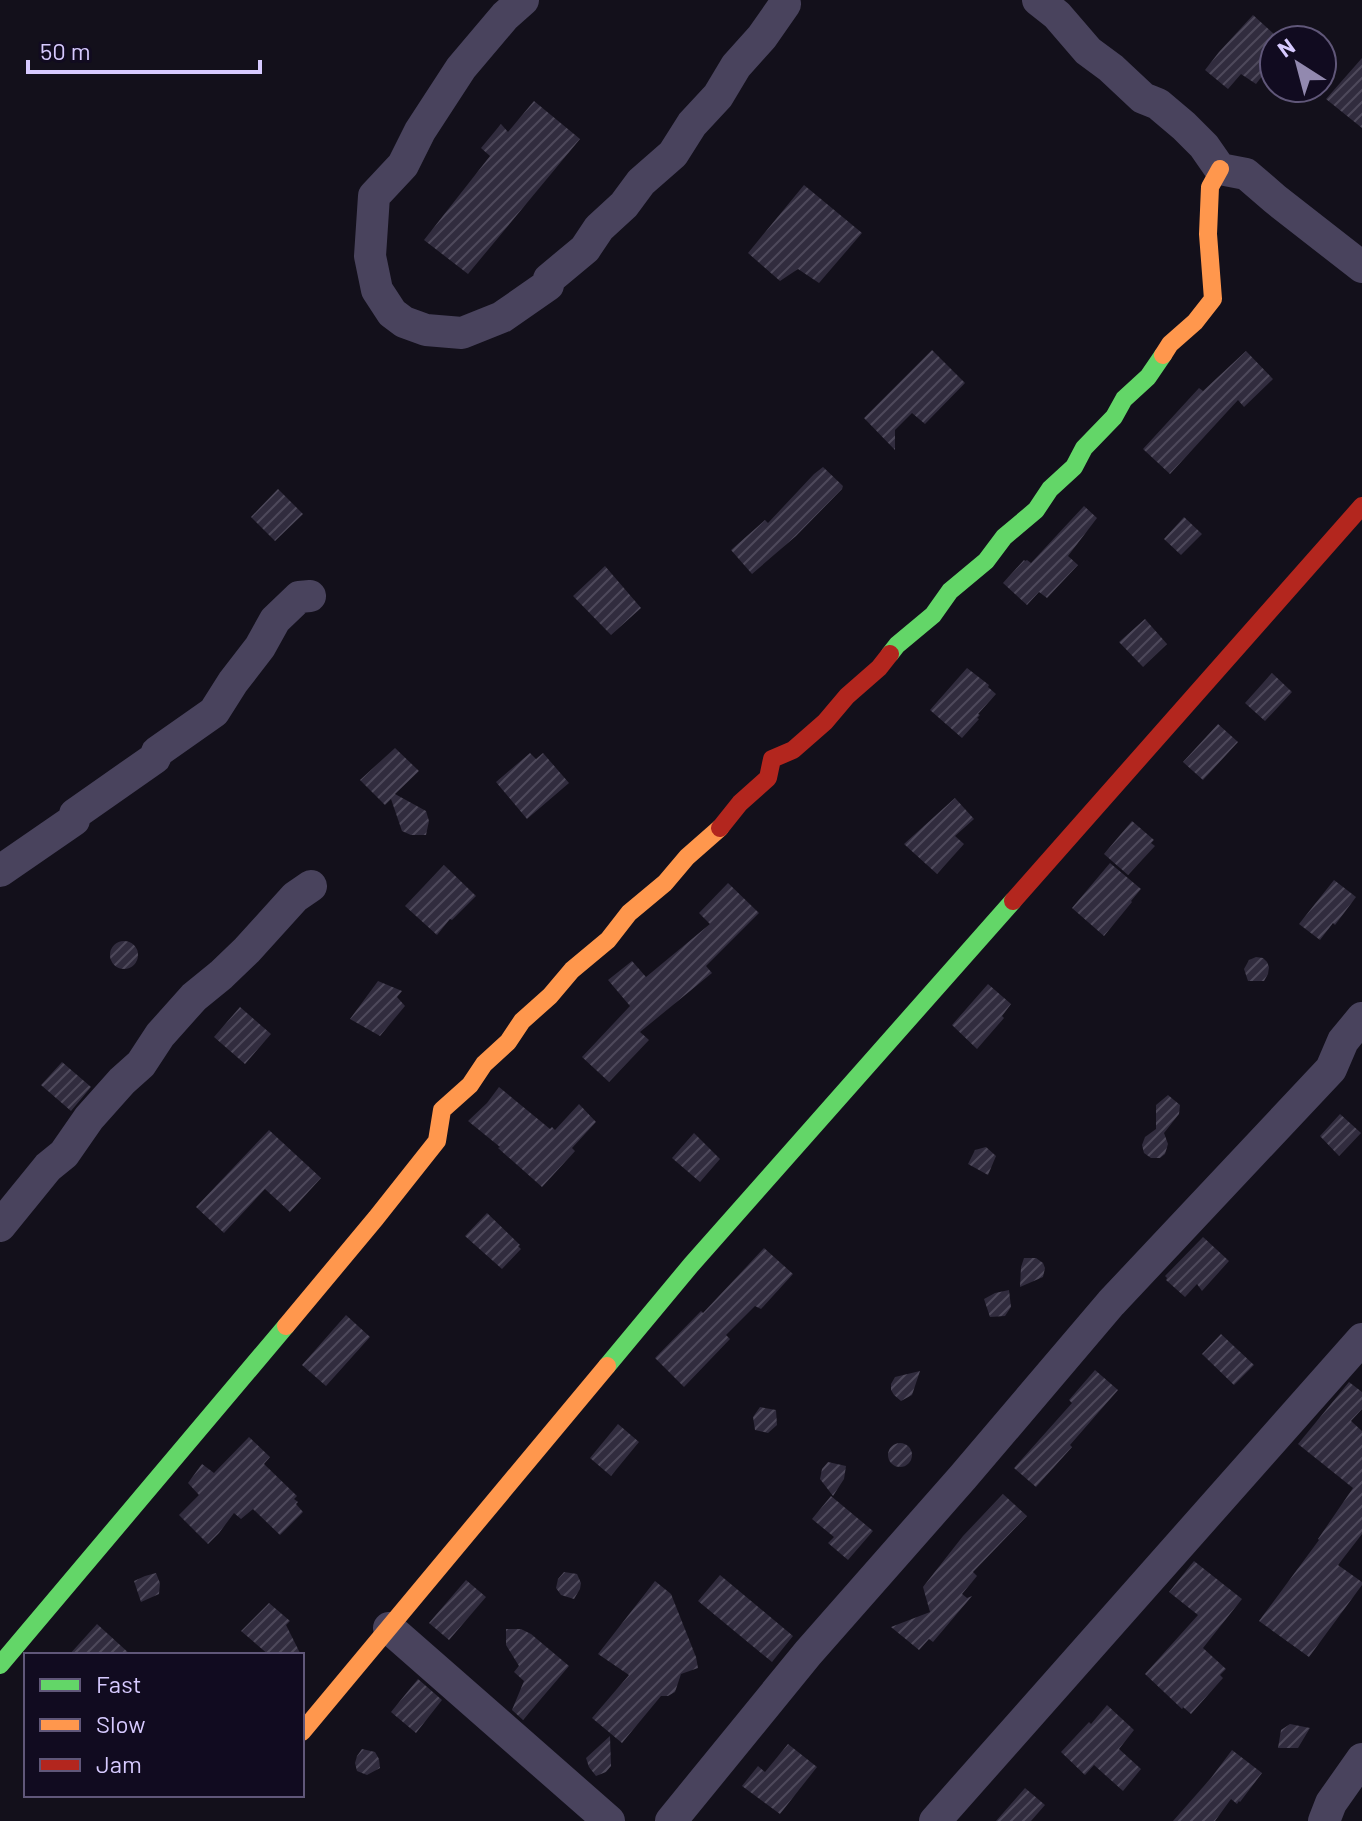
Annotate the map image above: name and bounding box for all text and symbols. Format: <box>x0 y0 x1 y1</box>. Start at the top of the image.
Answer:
scale bar <box>28 24 260 74</box>
north arrow <box>1258 24 1338 104</box>
text: N <box>1272 32 1299 62</box>
text: 50 m <box>40 36 91 65</box>
legend <box>24 1653 304 1797</box>
text: Fast <box>96 1669 141 1698</box>
text: Slow <box>96 1709 145 1738</box>
text: Jam <box>96 1749 142 1778</box>

